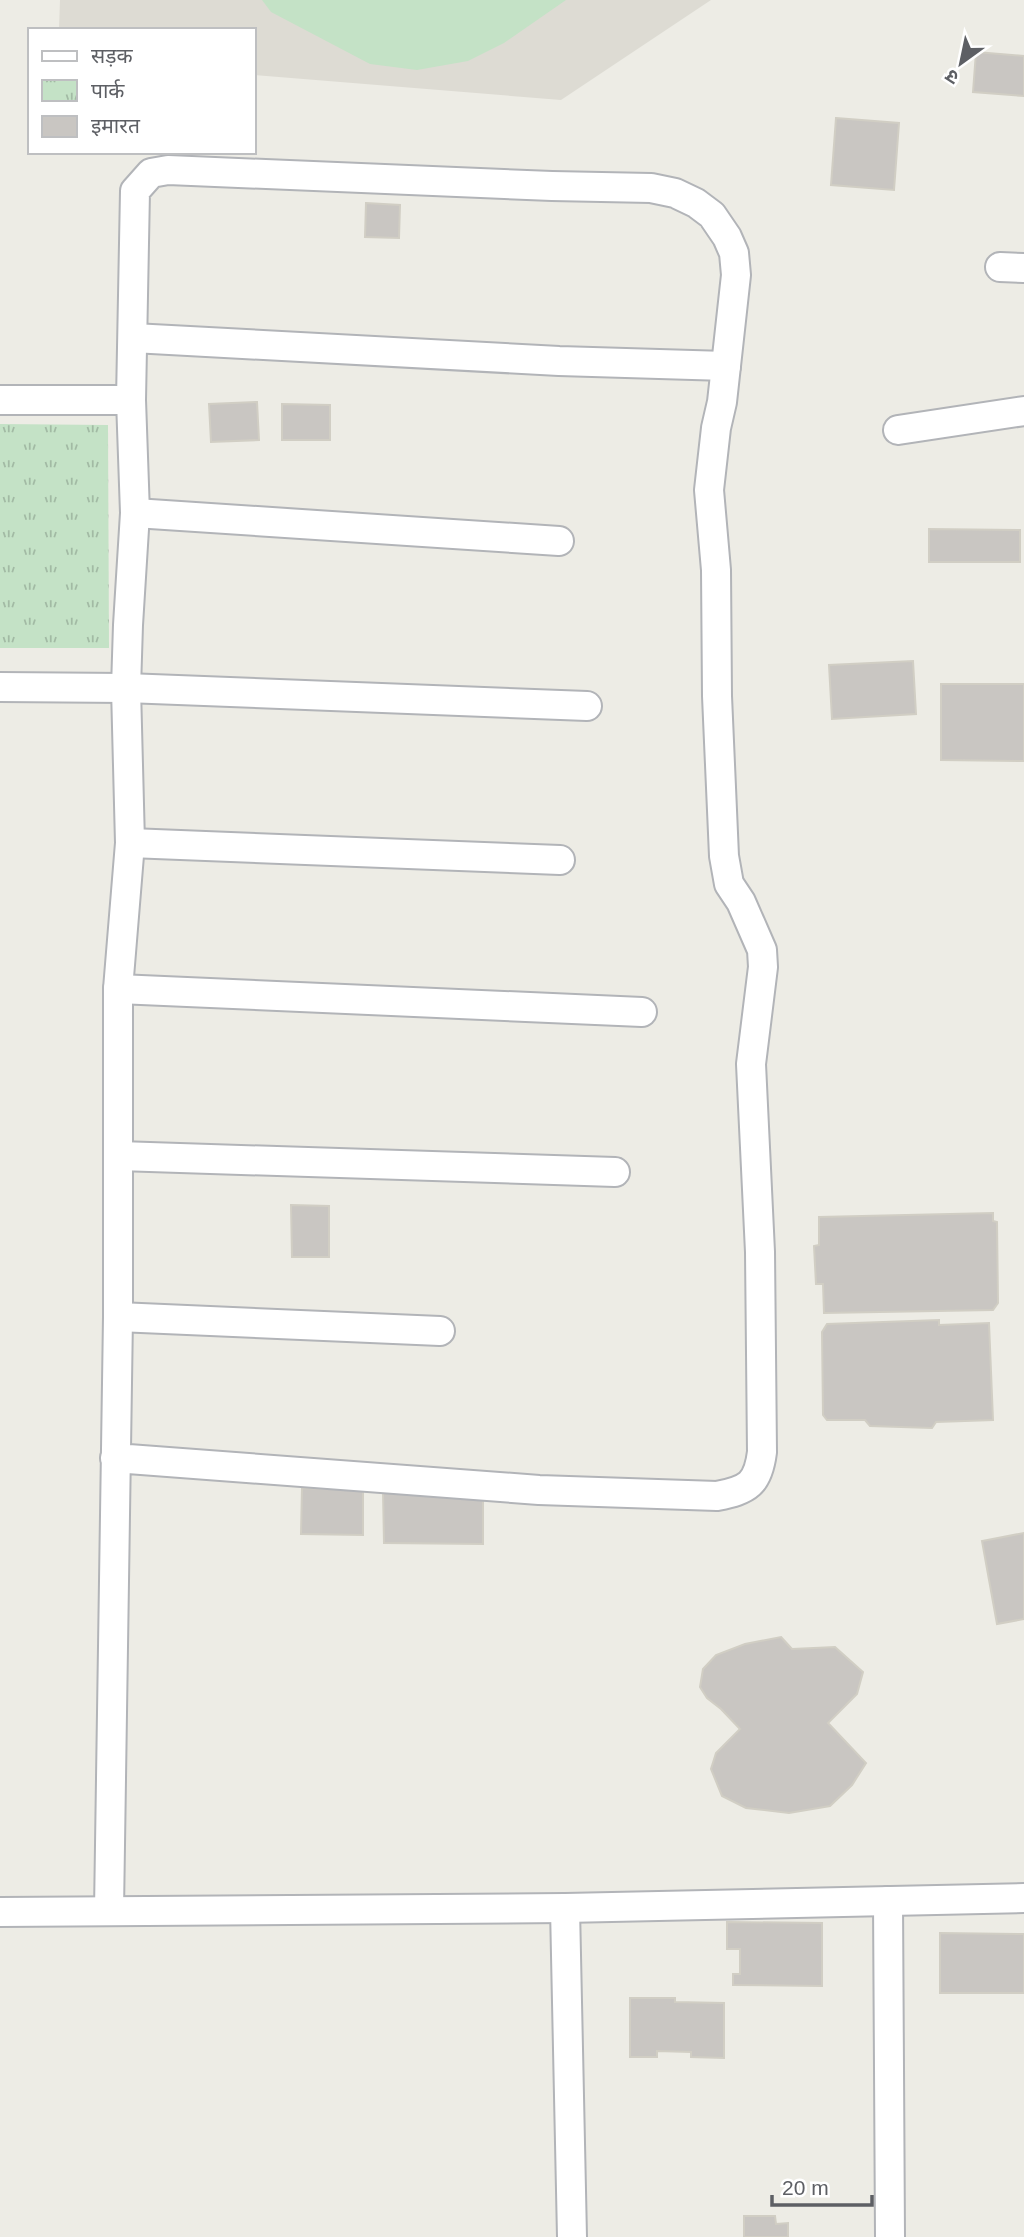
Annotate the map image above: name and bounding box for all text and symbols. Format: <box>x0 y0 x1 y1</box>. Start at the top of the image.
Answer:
legend <box>28 28 256 154</box>
north arrow <box>926 28 996 98</box>
text: सड़क <box>91 44 133 67</box>
text: उ <box>941 65 962 89</box>
text: पार्क <box>91 79 125 102</box>
text: इमारत <box>91 114 141 137</box>
scale bar <box>772 2164 872 2208</box>
text: 20 m <box>782 2176 829 2199</box>

